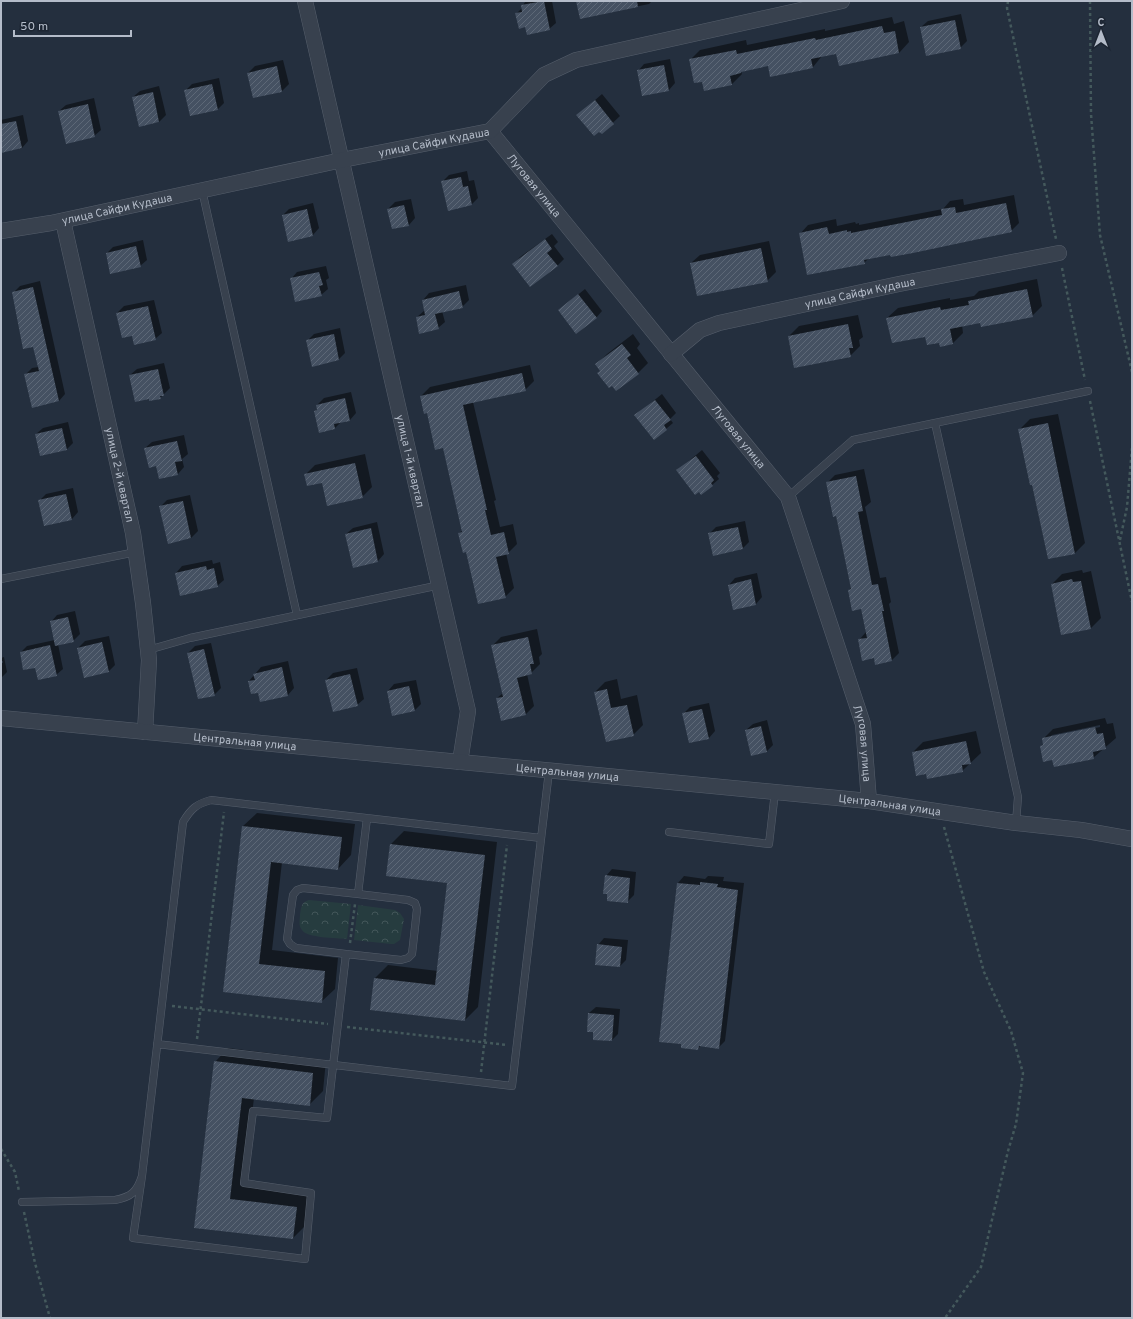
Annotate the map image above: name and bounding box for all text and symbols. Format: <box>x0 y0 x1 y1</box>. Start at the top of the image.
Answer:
scale bar <box>14 12 131 38</box>
north arrow <box>1081 12 1121 52</box>
text: С <box>1097 16 1105 30</box>
text: 50 m <box>20 19 48 35</box>
street label: улица Сайфи Кудаша <box>377 125 491 161</box>
street label: Луговая улица <box>503 151 564 221</box>
street label: улица Сайфи Кудаша <box>61 191 174 228</box>
street label: улица Сайфи Кудаша <box>804 275 917 312</box>
street label: Луговая улица <box>708 403 768 472</box>
street label: улица 1-й квартал <box>392 414 427 509</box>
street label: улица 2-й квартал <box>102 426 136 524</box>
street label: Луговая улица <box>849 703 873 783</box>
street label: Центральная улица <box>193 730 297 754</box>
street label: Центральная улица <box>515 761 620 785</box>
street label: Центральная улица <box>838 792 942 820</box>

